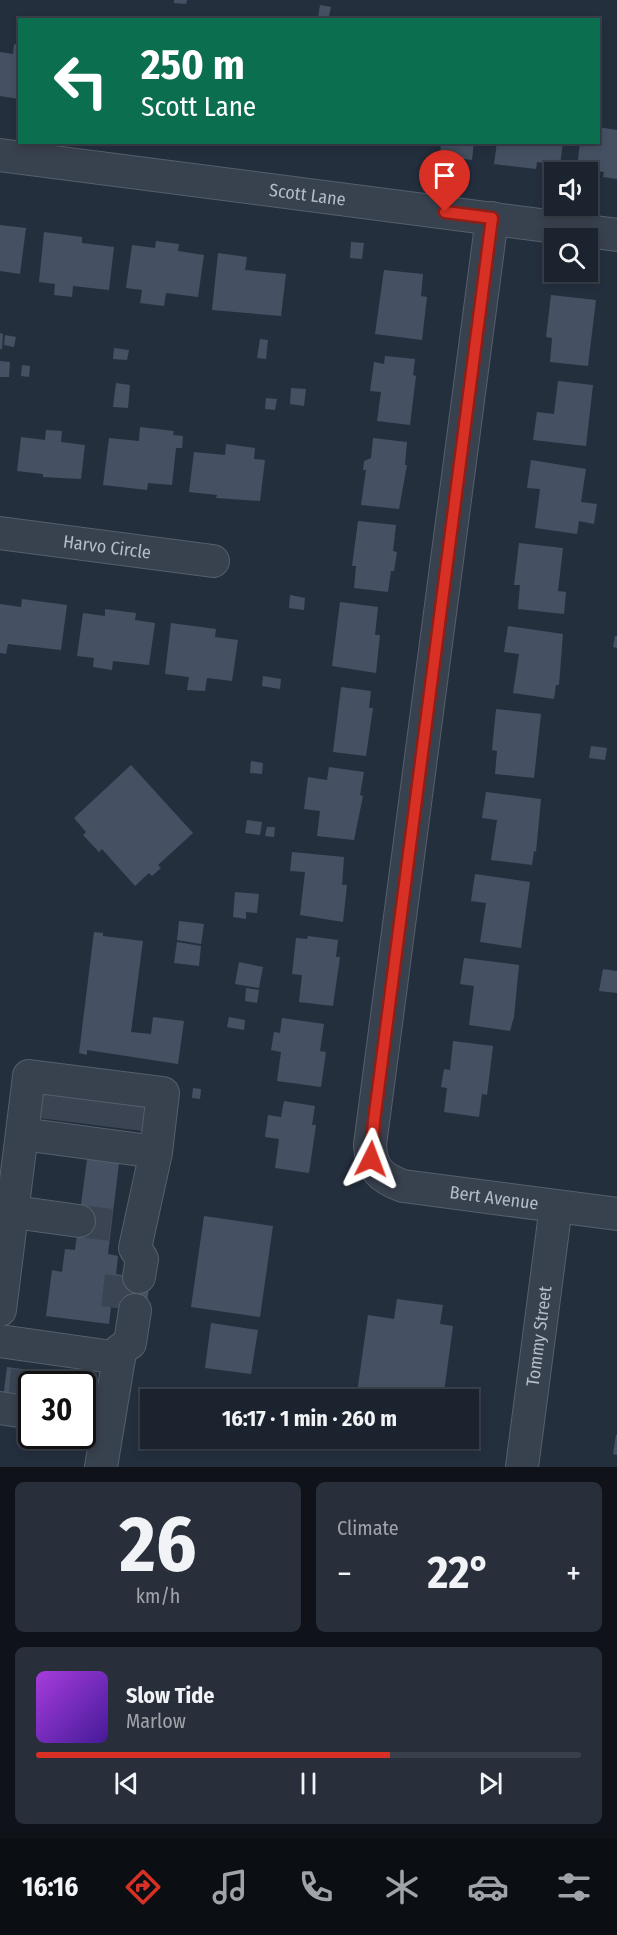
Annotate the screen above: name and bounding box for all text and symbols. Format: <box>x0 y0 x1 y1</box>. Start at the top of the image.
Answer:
text: 250 m <box>141 40 245 90</box>
icon: left <box>42 42 120 120</box>
text: Scott Lane <box>141 91 256 123</box>
pin <box>419 150 470 212</box>
icon: arrive <box>428 159 461 192</box>
map controls <box>544 162 598 282</box>
button: sound <box>544 162 598 216</box>
street label: Scott Lane <box>268 179 347 211</box>
button: search <box>544 228 598 282</box>
street label: Harvo Circle <box>62 530 152 564</box>
position arrow <box>339 1127 403 1191</box>
street label: Bert Avenue <box>448 1181 540 1215</box>
street label: Tommy Street <box>522 1285 556 1388</box>
speed limit sign: 30 <box>18 1371 96 1449</box>
text: 16:17 · 1 min · 260 m <box>222 1405 397 1432</box>
text: 26 <box>120 1498 196 1592</box>
text: Climate <box>337 1516 399 1540</box>
text: 22° <box>428 1546 490 1600</box>
text: − <box>337 1554 352 1594</box>
text: + <box>566 1554 581 1594</box>
text: km/h <box>136 1584 180 1608</box>
text: Slow Tide <box>126 1682 214 1709</box>
text: Marlow <box>126 1709 186 1733</box>
icon: previous <box>110 1767 143 1800</box>
icon: pause <box>292 1767 325 1800</box>
icon: next <box>474 1767 507 1800</box>
icon: directions <box>122 1866 164 1908</box>
icon: music <box>209 1866 251 1908</box>
icon: phone <box>295 1866 337 1908</box>
icon: climate <box>381 1866 423 1908</box>
icon: car <box>467 1866 509 1908</box>
icon: filters <box>553 1866 595 1908</box>
text: 16:16 <box>22 1871 78 1903</box>

